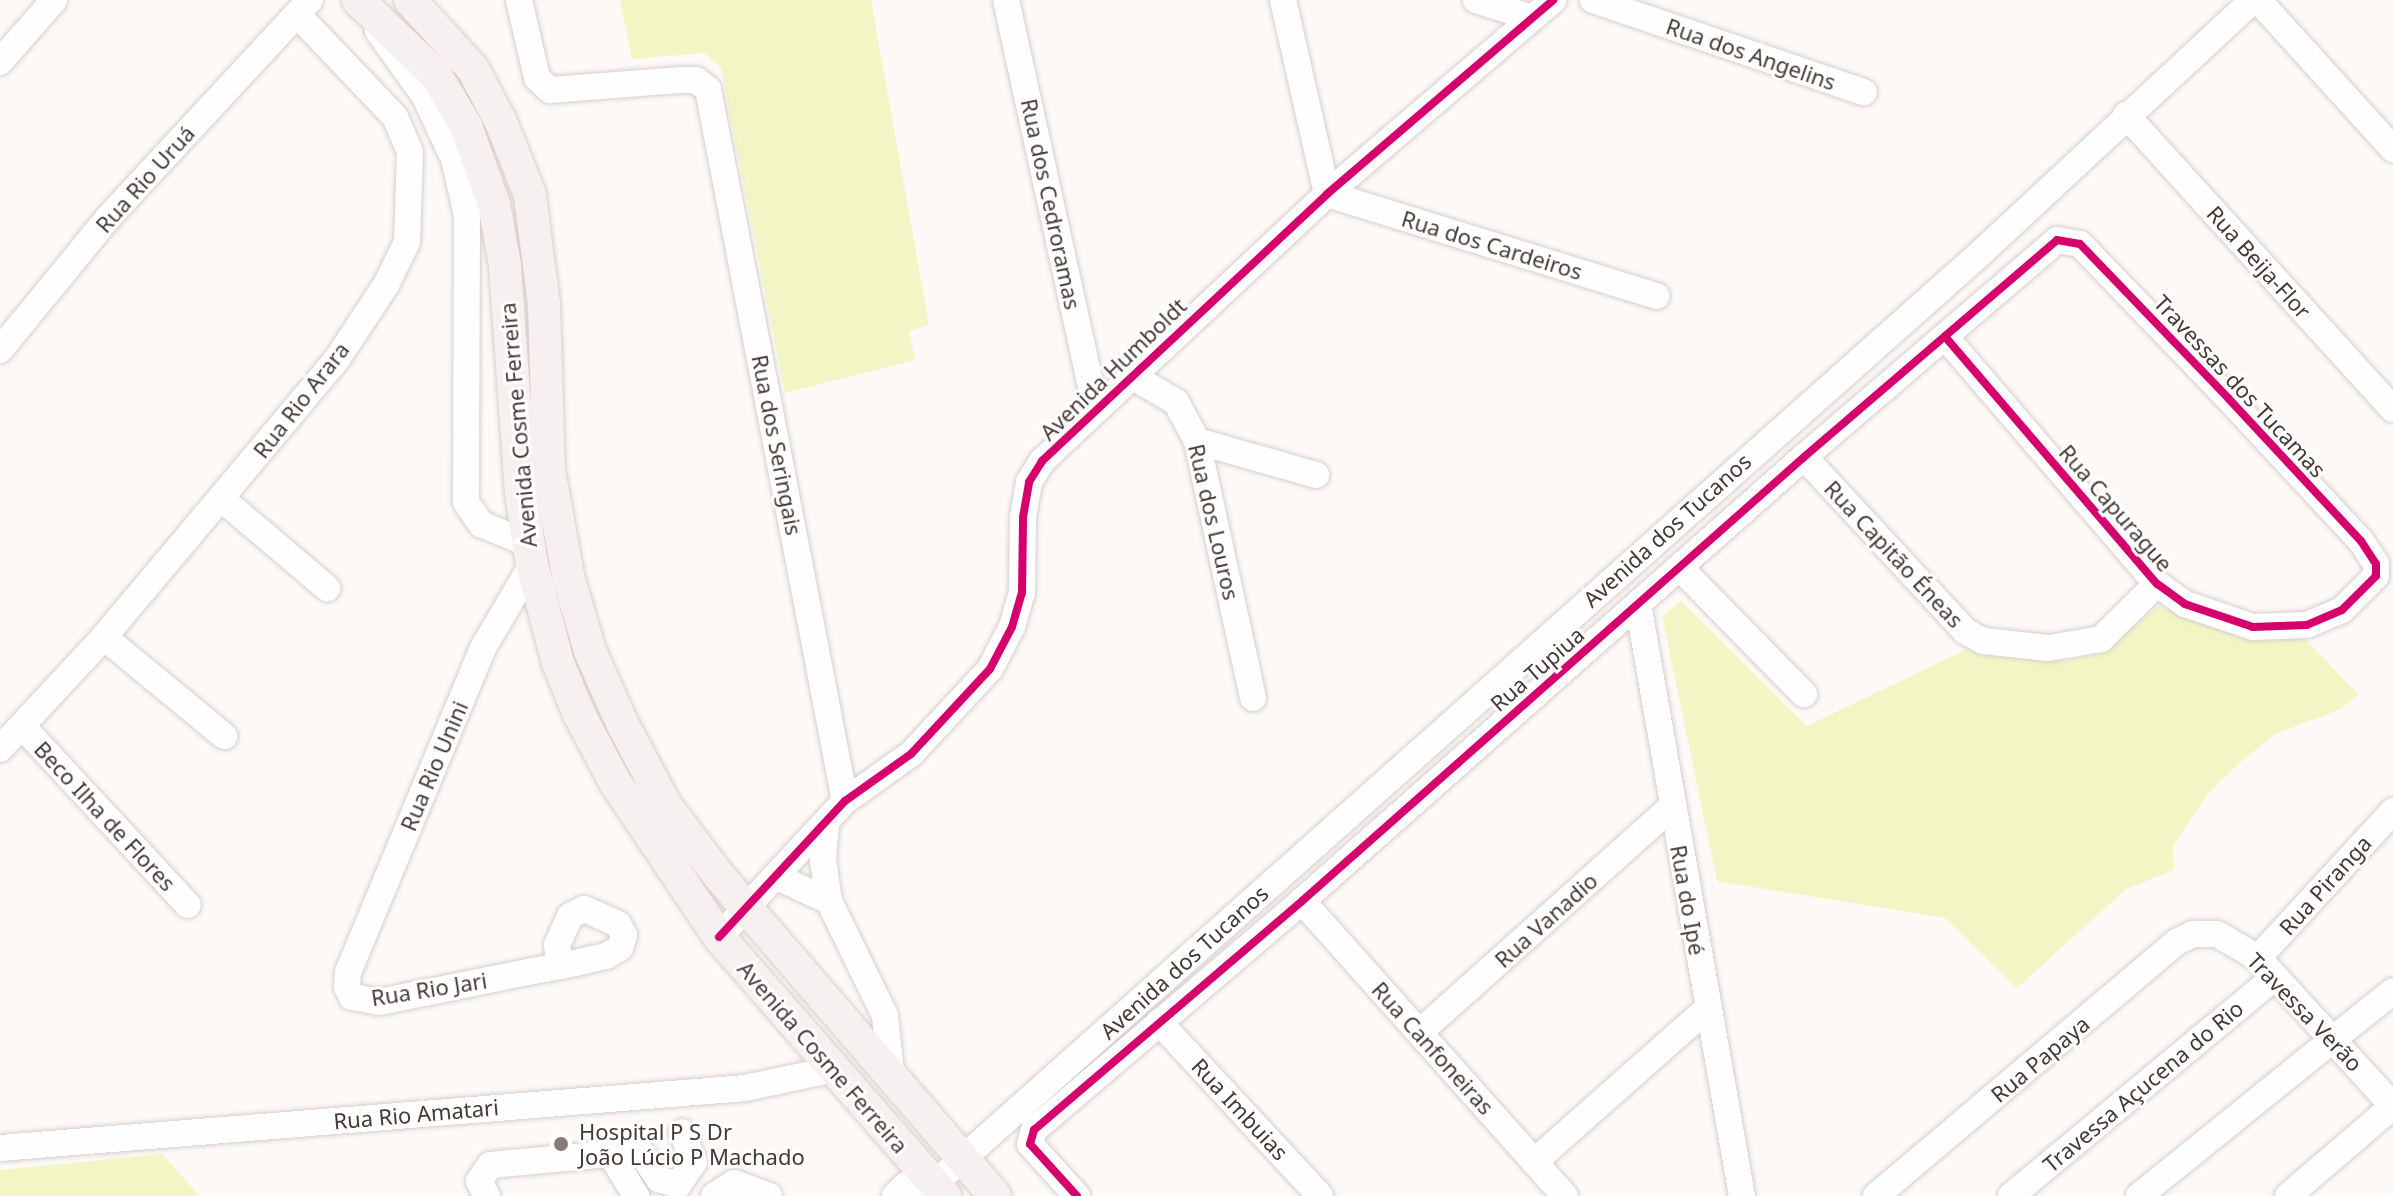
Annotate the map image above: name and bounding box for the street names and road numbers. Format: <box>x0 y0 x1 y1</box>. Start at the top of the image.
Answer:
street label: Rua dos Angelins <box>1663 13 1839 95</box>
street label: Rua dos Cedroramas <box>1016 96 1086 312</box>
street label: Rua Rio Uruá <box>90 120 200 238</box>
street label: Rua Beija-Flor <box>2202 200 2316 324</box>
street label: Rua dos Cardeiros <box>1399 205 1585 285</box>
street label: Travessas dos Tucamas <box>2149 289 2331 483</box>
street label: Avenida Humboldt <box>1034 292 1192 446</box>
street label: Avenida Cosme Ferreira <box>494 302 542 548</box>
street label: Rua Rio Arara <box>248 337 354 463</box>
street label: Rua dos Seringais <box>747 352 807 538</box>
street label: Rua Capurague <box>2054 439 2178 577</box>
street label: Rua dos Louros <box>1183 441 1245 603</box>
street label: Avenida dos Tucanos <box>1578 448 1756 612</box>
street label: Rua Capitão Éneas <box>1819 475 1969 633</box>
street label: Rua Tupiua <box>1485 621 1589 717</box>
street label: Rua Rio Unini <box>395 697 473 835</box>
street label: Beco Ilha de Flores <box>29 736 181 896</box>
street label: Rua Piranga <box>2273 830 2377 940</box>
street label: Rua do Ipé <box>1665 843 1711 957</box>
street label: Rua Vanadio <box>1489 867 1603 973</box>
street label: Avenida dos Tucanos <box>1095 880 1273 1044</box>
street label: Travessa Verão <box>2242 947 2368 1077</box>
street label: Avenida Cosme Ferreira <box>732 956 914 1158</box>
street label: Rua Rio Jari <box>369 967 489 1011</box>
street label: Rua Canfoneiras <box>1367 976 1499 1120</box>
street label: Travessa Açucena do Rio <box>2038 995 2248 1177</box>
street label: Rua Papaya <box>1985 1010 2095 1108</box>
street label: Rua Imbuias <box>1186 1053 1294 1165</box>
street label: Rua Rio Amatari <box>332 1094 500 1134</box>

